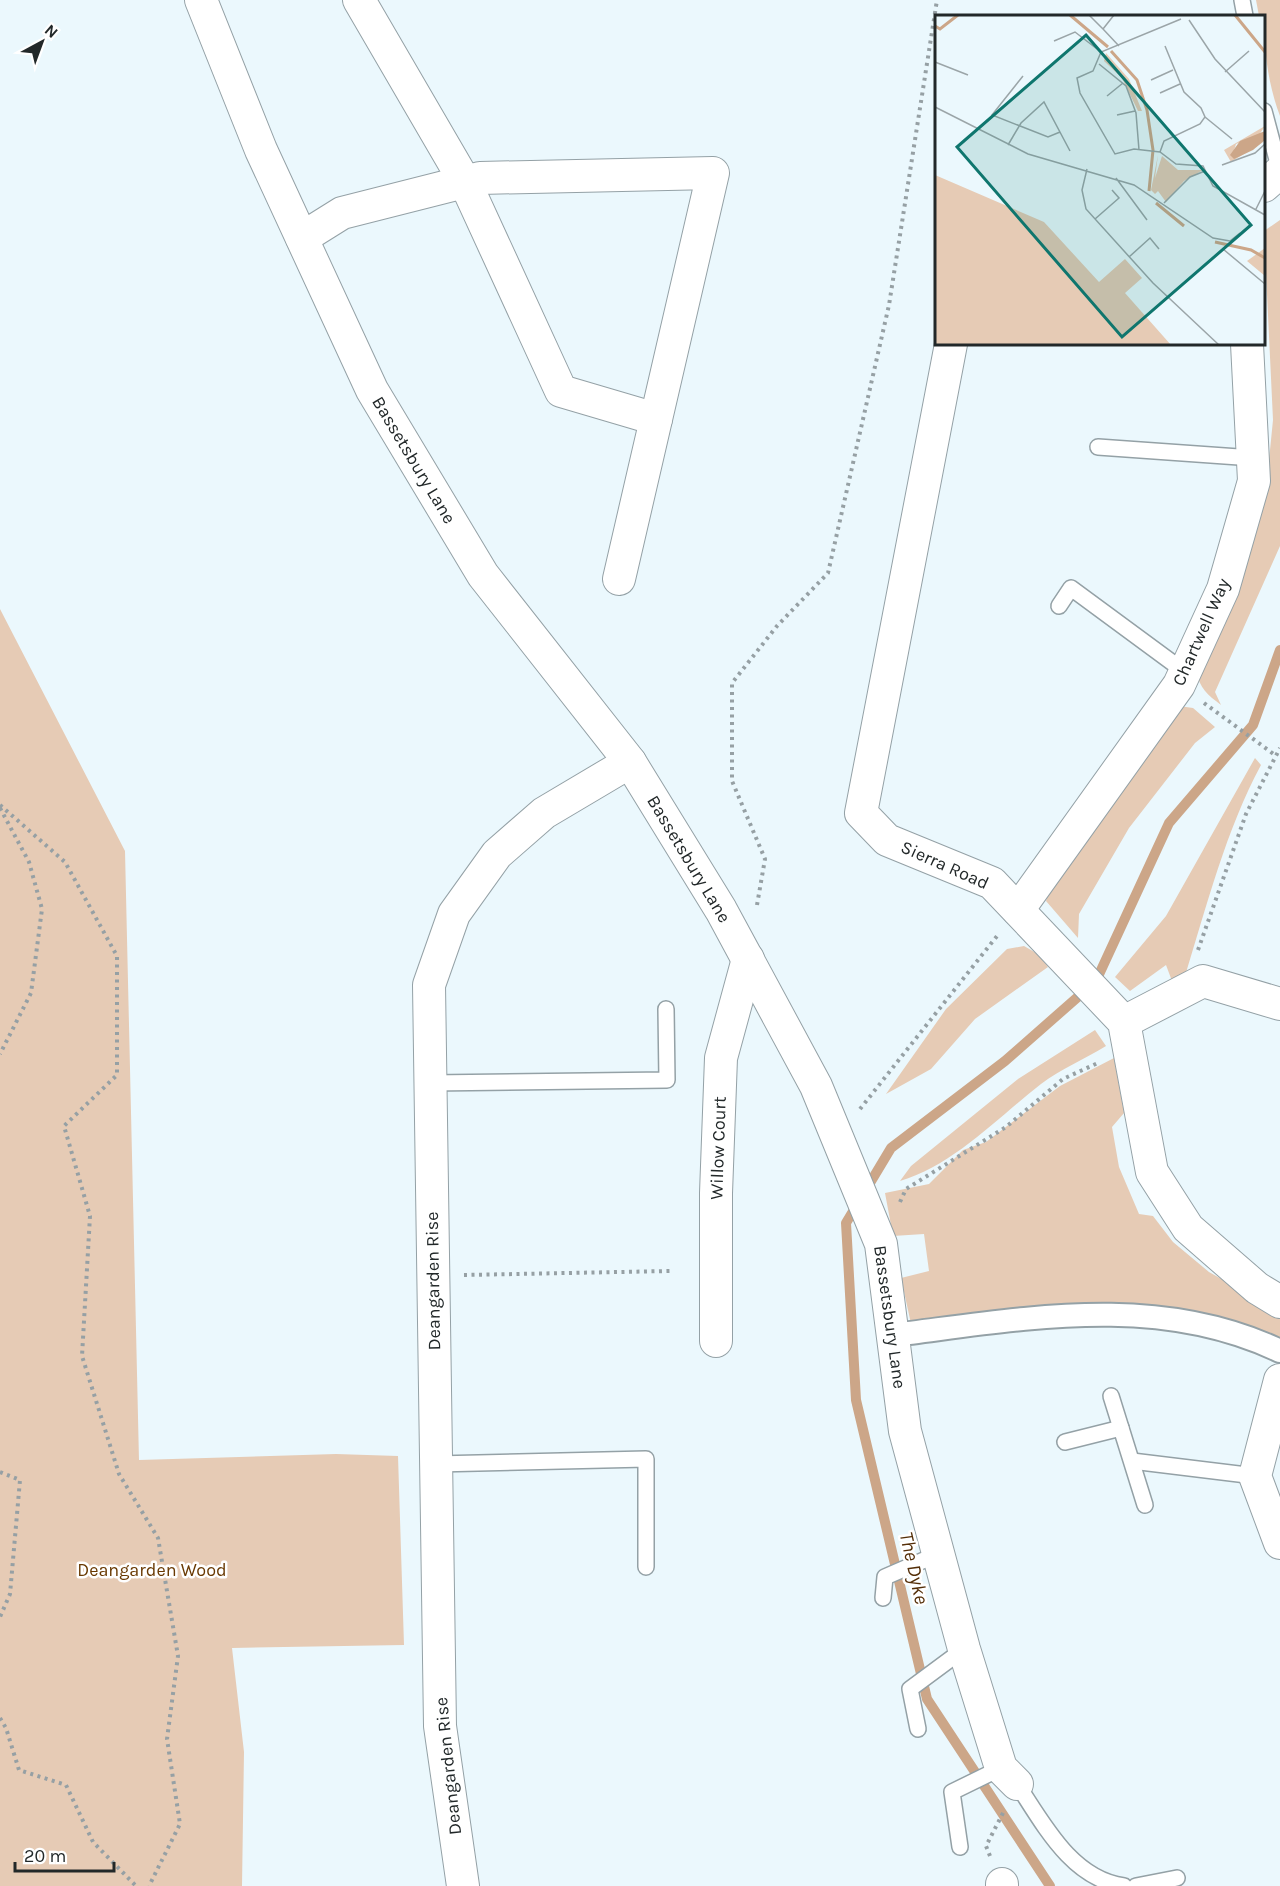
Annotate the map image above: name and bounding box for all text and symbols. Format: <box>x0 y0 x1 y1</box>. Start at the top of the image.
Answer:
north arrow <box>12 12 72 72</box>
inset map <box>935 15 1265 345</box>
text: N <box>41 20 62 42</box>
street label: Bassetsbury Lane <box>367 392 461 528</box>
street label: Chartwell Way <box>1167 574 1235 689</box>
street label: Bassetsbury Lane <box>642 791 736 927</box>
street label: Sierra Road <box>898 836 992 894</box>
street label: Willow Court <box>705 1096 731 1200</box>
street label: Deangarden Rise <box>421 1212 445 1350</box>
street label: Bassetsbury Lane <box>869 1244 911 1390</box>
water label: The Dyke <box>895 1530 933 1606</box>
park label: Deangarden Wood <box>77 1559 227 1581</box>
street label: Deangarden Rise <box>430 1696 466 1836</box>
scale bar <box>15 1835 114 1873</box>
text: 20 m <box>24 1845 66 1867</box>

